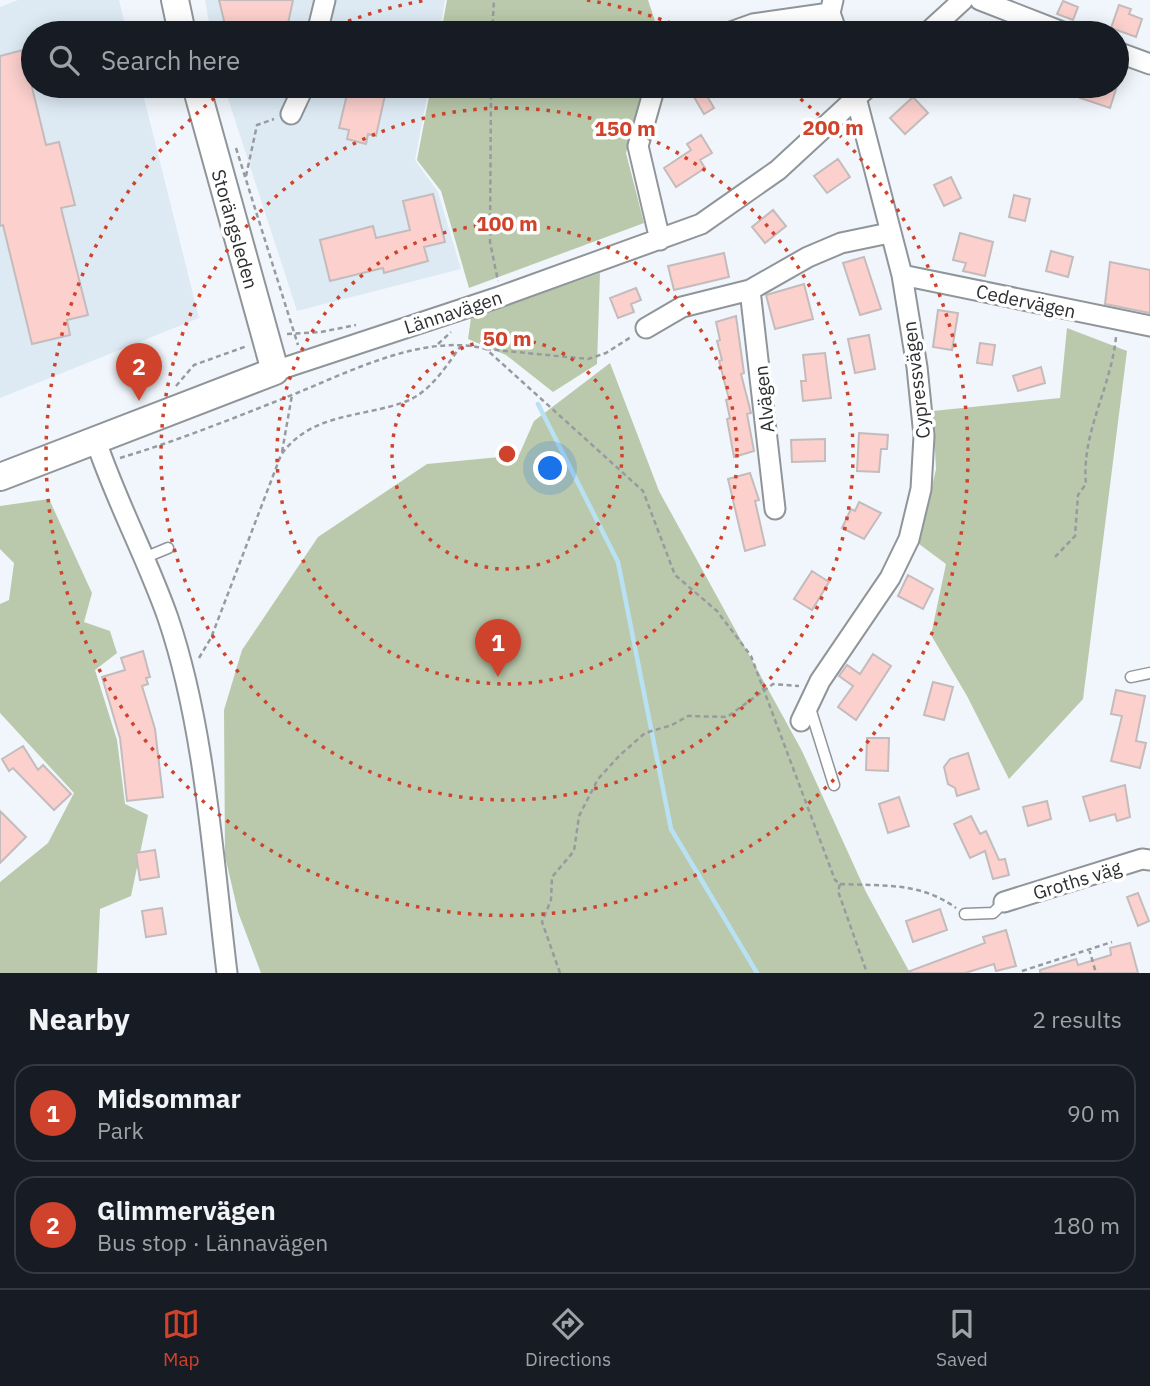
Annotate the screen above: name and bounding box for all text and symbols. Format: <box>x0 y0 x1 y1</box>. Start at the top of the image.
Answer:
search box <box>21 21 1129 98</box>
icon: search <box>45 41 83 79</box>
text: Search here <box>101 43 240 77</box>
text: 200 m <box>802 113 864 141</box>
text: 150 m <box>594 114 656 142</box>
street label: Storängsleden <box>206 166 264 292</box>
text: 100 m <box>476 209 538 237</box>
street label: Cedervägen <box>974 279 1078 323</box>
street label: Lännavägen <box>401 285 505 339</box>
street label: Cypressvägen <box>897 320 935 440</box>
text: 50 m <box>483 324 531 352</box>
pin: 2 <box>116 343 162 401</box>
street label: Alvägen <box>749 364 779 434</box>
centre of rings <box>495 442 519 466</box>
your location <box>533 451 567 485</box>
pin: 1 <box>475 619 521 677</box>
street label: Groths väg <box>1030 855 1124 905</box>
text: Nearby <box>28 999 130 1038</box>
text: 2 results <box>1032 1004 1122 1034</box>
text: Midsommar <box>97 1081 241 1115</box>
text: 1 <box>46 1098 60 1128</box>
text: 90 m <box>1067 1098 1120 1128</box>
text: Park <box>97 1115 144 1145</box>
text: Glimmervägen <box>97 1193 276 1227</box>
text: 2 <box>46 1210 60 1240</box>
text: 180 m <box>1053 1210 1120 1240</box>
text: Bus stop · Lännavägen <box>97 1227 328 1257</box>
tab: Map <box>162 1305 200 1371</box>
tab: Directions <box>525 1305 611 1371</box>
tab: Saved <box>936 1305 988 1371</box>

